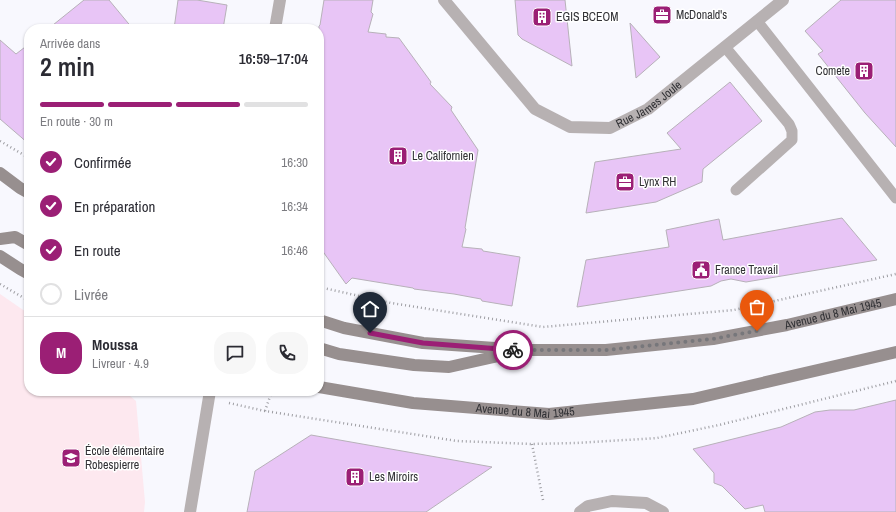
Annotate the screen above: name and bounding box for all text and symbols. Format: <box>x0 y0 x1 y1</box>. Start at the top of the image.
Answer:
office icon: McDonald's <box>651 4 673 26</box>
building icon: EGIS BCEOM <box>531 6 553 28</box>
place label: McDonald's <box>676 7 727 23</box>
place label: EGIS BCEOM <box>556 9 618 25</box>
text: Arrivée dans <box>40 35 100 52</box>
text: 16:59–17:04 <box>239 48 308 69</box>
text: 2 min <box>40 49 95 84</box>
building icon: Comete <box>853 60 875 82</box>
place label: Comete <box>816 63 850 79</box>
street label: Rue James Joule <box>613 77 685 132</box>
text: En route · 30 m <box>40 113 113 130</box>
building icon: Le Californien <box>387 145 409 167</box>
place label: Le Californien <box>412 148 474 164</box>
icon: check <box>40 151 62 173</box>
text: Confirmée <box>74 152 131 173</box>
text: 16:30 <box>281 154 308 171</box>
office icon: Lynx RH <box>614 171 636 193</box>
place label: Lynx RH <box>639 174 676 190</box>
icon: check <box>40 195 62 217</box>
text: En préparation <box>74 196 155 217</box>
text: 16:34 <box>281 198 308 215</box>
icon: check <box>40 239 62 261</box>
text: En route <box>74 240 121 261</box>
text: 16:46 <box>281 242 308 259</box>
public building icon: France Travail <box>690 259 712 281</box>
place label: France Travail <box>715 262 778 278</box>
text: Livrée <box>74 284 108 305</box>
pin <box>740 290 774 331</box>
pin <box>353 292 387 333</box>
street label: Avenue du 8 Mai 1945 <box>782 295 883 334</box>
icon: bag <box>746 296 768 318</box>
icon: home <box>359 298 381 320</box>
courier <box>493 330 533 370</box>
button: chat <box>214 332 256 374</box>
button: phone <box>266 332 308 374</box>
text: Moussa <box>92 334 138 355</box>
icon: bike <box>502 339 524 361</box>
text: M <box>56 342 66 363</box>
text: Livreur · 4.9 <box>92 355 149 372</box>
street label: Avenue du 8 Mai 1945 <box>474 400 576 422</box>
place label: École élémentaire Robespierre <box>85 443 164 473</box>
school or university icon: École élémentaire Robespierre <box>60 447 82 469</box>
building icon: Les Miroirs <box>344 466 366 488</box>
place label: Les Miroirs <box>369 469 418 485</box>

